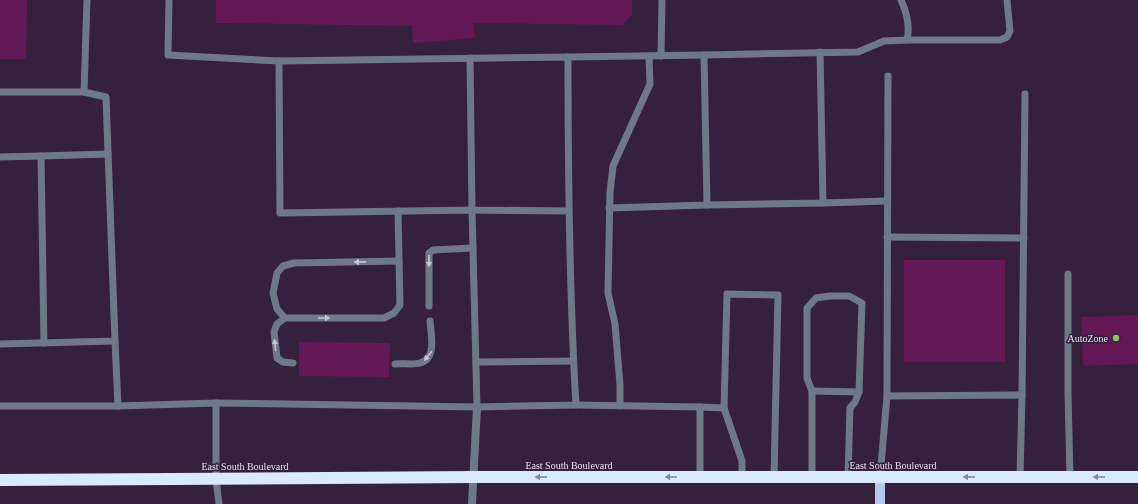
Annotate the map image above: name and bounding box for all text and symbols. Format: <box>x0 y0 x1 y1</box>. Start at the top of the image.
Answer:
one-way arrow <box>426 255 432 268</box>
one-way arrow <box>353 259 366 265</box>
one-way arrow <box>318 315 331 321</box>
place label: AutoZone <box>1067 333 1109 344</box>
marker: AutoZone <box>1111 333 1121 343</box>
one-way arrow <box>272 339 279 351</box>
one-way arrow <box>423 351 432 361</box>
street label: East South Boulevard <box>525 460 613 471</box>
street label: East South Boulevard <box>849 460 937 471</box>
street label: East South Boulevard <box>201 461 289 472</box>
one-way arrow <box>534 474 547 480</box>
one-way arrow <box>664 474 677 480</box>
one-way arrow <box>962 474 975 480</box>
one-way arrow <box>1092 474 1105 480</box>

